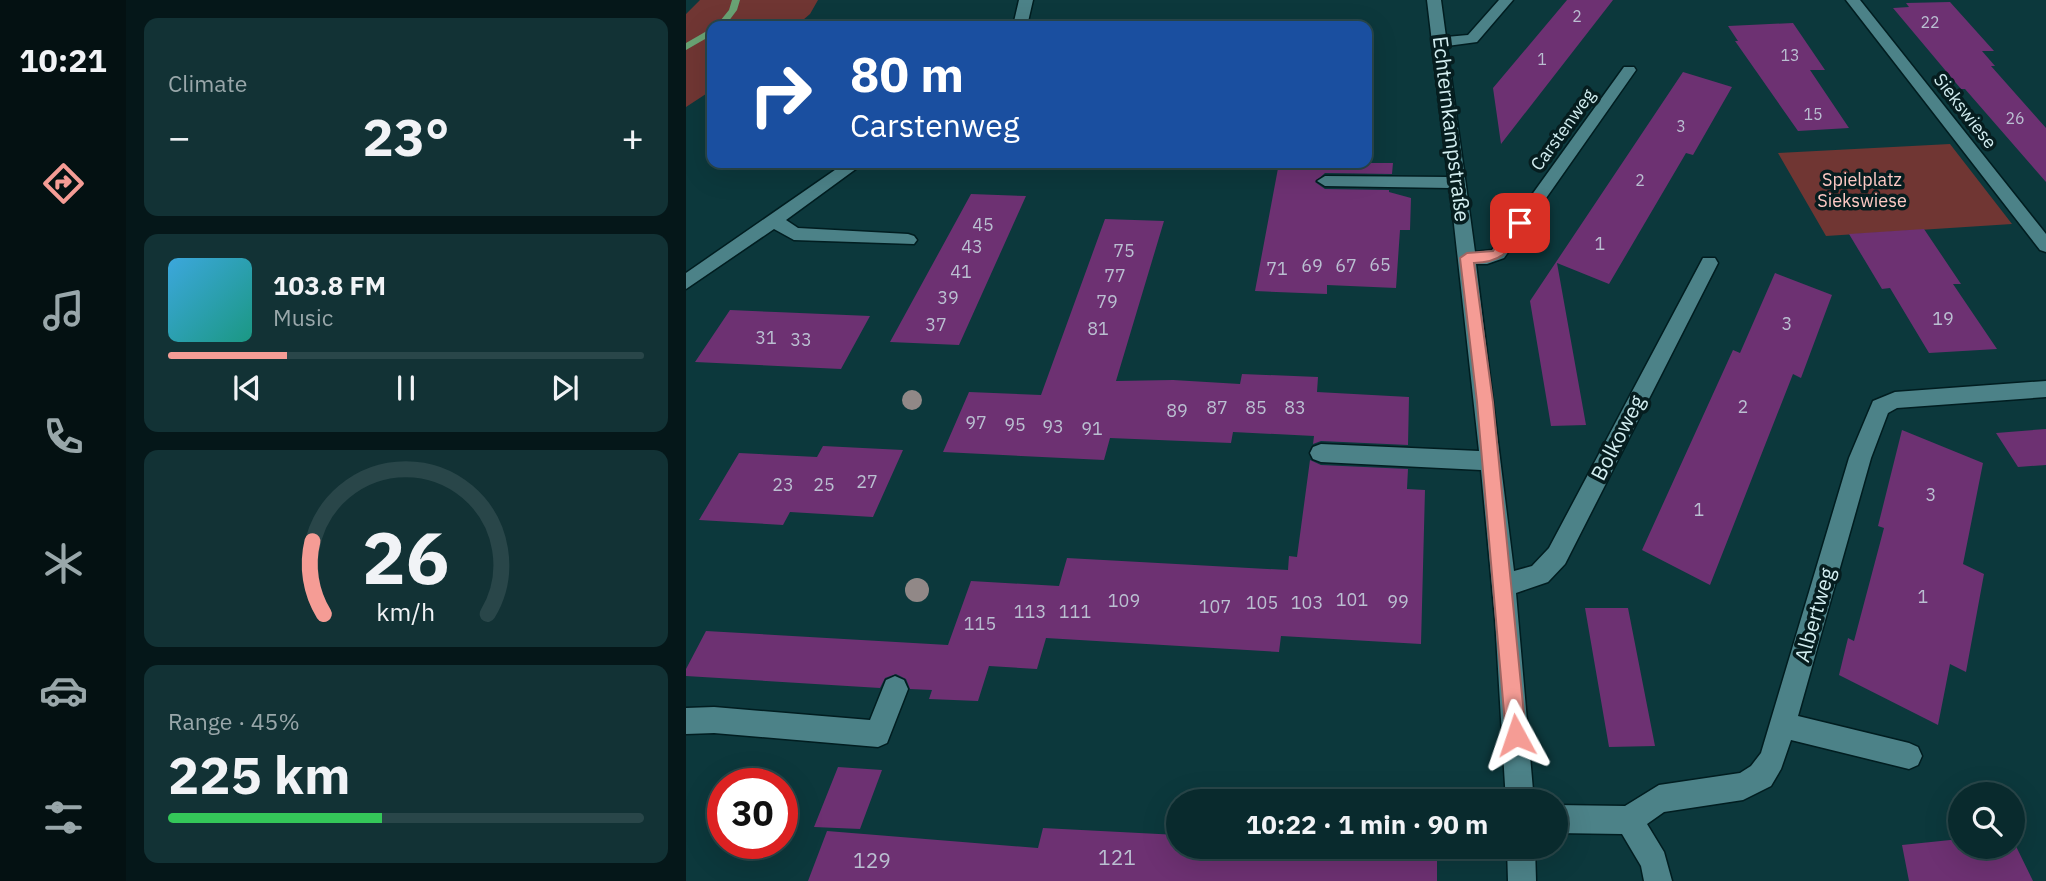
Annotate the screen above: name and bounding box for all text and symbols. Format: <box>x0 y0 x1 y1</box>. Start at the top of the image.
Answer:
house number: 2 <box>1572 6 1582 26</box>
house number: 22 <box>1920 12 1940 32</box>
street label: Echternkampstraße <box>1427 34 1477 223</box>
text: 10:21 <box>19 39 107 81</box>
text: 80 m <box>850 42 964 105</box>
house number: 13 <box>1780 45 1800 65</box>
icon: right <box>735 49 826 140</box>
house number: 1 <box>1537 49 1547 69</box>
text: Climate <box>168 68 247 98</box>
street label: Siekswiese <box>1929 68 2002 153</box>
street label: Carstenweg <box>1525 84 1600 175</box>
text: 23° <box>363 103 449 170</box>
text: Carstenweg <box>850 104 1020 146</box>
house number: 15 <box>1803 104 1823 124</box>
house number: 26 <box>2005 108 2025 128</box>
text: − <box>168 112 191 161</box>
text: + <box>621 112 644 161</box>
house number: 3 <box>1676 116 1686 136</box>
icon: directions <box>39 159 88 208</box>
park label: Spielplatz Siekswiese <box>1817 168 1907 212</box>
house number: 2 <box>1635 170 1645 190</box>
pin <box>1490 193 1550 253</box>
icon: arrive <box>1501 204 1539 242</box>
house number: 45 <box>972 213 994 236</box>
house number: 1 <box>1595 232 1605 255</box>
house number: 43 <box>961 235 983 258</box>
house number: 75 <box>1113 239 1135 262</box>
house number: 65 <box>1369 253 1391 276</box>
house number: 69 <box>1301 254 1323 277</box>
house number: 67 <box>1335 254 1357 277</box>
house number: 71 <box>1266 257 1288 280</box>
house number: 41 <box>950 260 972 283</box>
house number: 77 <box>1104 264 1126 287</box>
text: 103.8 FM <box>273 268 386 302</box>
icon: music <box>39 286 88 335</box>
house number: 39 <box>937 286 959 309</box>
house number: 79 <box>1096 290 1118 313</box>
text: Music <box>273 302 333 332</box>
house number: 19 <box>1932 307 1954 330</box>
house number: 3 <box>1782 312 1792 335</box>
house number: 37 <box>925 313 947 336</box>
house number: 81 <box>1087 317 1109 340</box>
house number: 31 <box>755 326 777 349</box>
house number: 33 <box>790 328 812 351</box>
icon: previous <box>228 369 266 407</box>
icon: pause <box>387 369 425 407</box>
icon: next <box>546 369 584 407</box>
street label: Bolkoweg <box>1584 390 1651 485</box>
house number: 2 <box>1738 395 1748 418</box>
house number: 87 <box>1206 396 1228 419</box>
house number: 85 <box>1245 396 1267 419</box>
house number: 83 <box>1284 396 1306 419</box>
house number: 89 <box>1166 399 1188 422</box>
house number: 97 <box>965 411 987 434</box>
icon: phone <box>39 412 88 461</box>
house number: 95 <box>1004 413 1026 436</box>
house number: 93 <box>1042 415 1064 438</box>
house number: 91 <box>1081 417 1103 440</box>
house number: 27 <box>856 470 878 493</box>
house number: 23 <box>772 473 794 496</box>
house number: 25 <box>813 473 835 496</box>
house number: 3 <box>1926 483 1936 506</box>
house number: 1 <box>1694 498 1704 521</box>
text: 26 <box>362 510 450 605</box>
icon: climate <box>39 539 88 588</box>
street label: Albertweg <box>1787 564 1841 665</box>
house number: 1 <box>1918 585 1928 608</box>
house number: 101 <box>1336 588 1368 611</box>
house number: 109 <box>1108 589 1140 612</box>
house number: 99 <box>1387 590 1409 613</box>
house number: 105 <box>1246 591 1278 614</box>
house number: 103 <box>1291 591 1323 614</box>
text: km/h <box>377 595 435 628</box>
house number: 107 <box>1199 595 1231 618</box>
house number: 113 <box>1014 600 1046 623</box>
house number: 111 <box>1059 600 1091 623</box>
house number: 115 <box>964 612 996 635</box>
icon: car <box>39 666 88 715</box>
position arrow <box>1479 698 1553 772</box>
text: Range · 45% <box>168 706 300 736</box>
text: 225 km <box>168 741 350 808</box>
speed limit sign: 30 <box>707 768 798 859</box>
map controls <box>1948 782 2025 859</box>
button: search <box>1948 782 2025 859</box>
icon: filters <box>39 793 88 842</box>
text: 10:22 · 1 min · 90 m <box>1246 807 1488 841</box>
house number: 121 <box>1098 843 1136 871</box>
house number: 129 <box>853 846 891 874</box>

